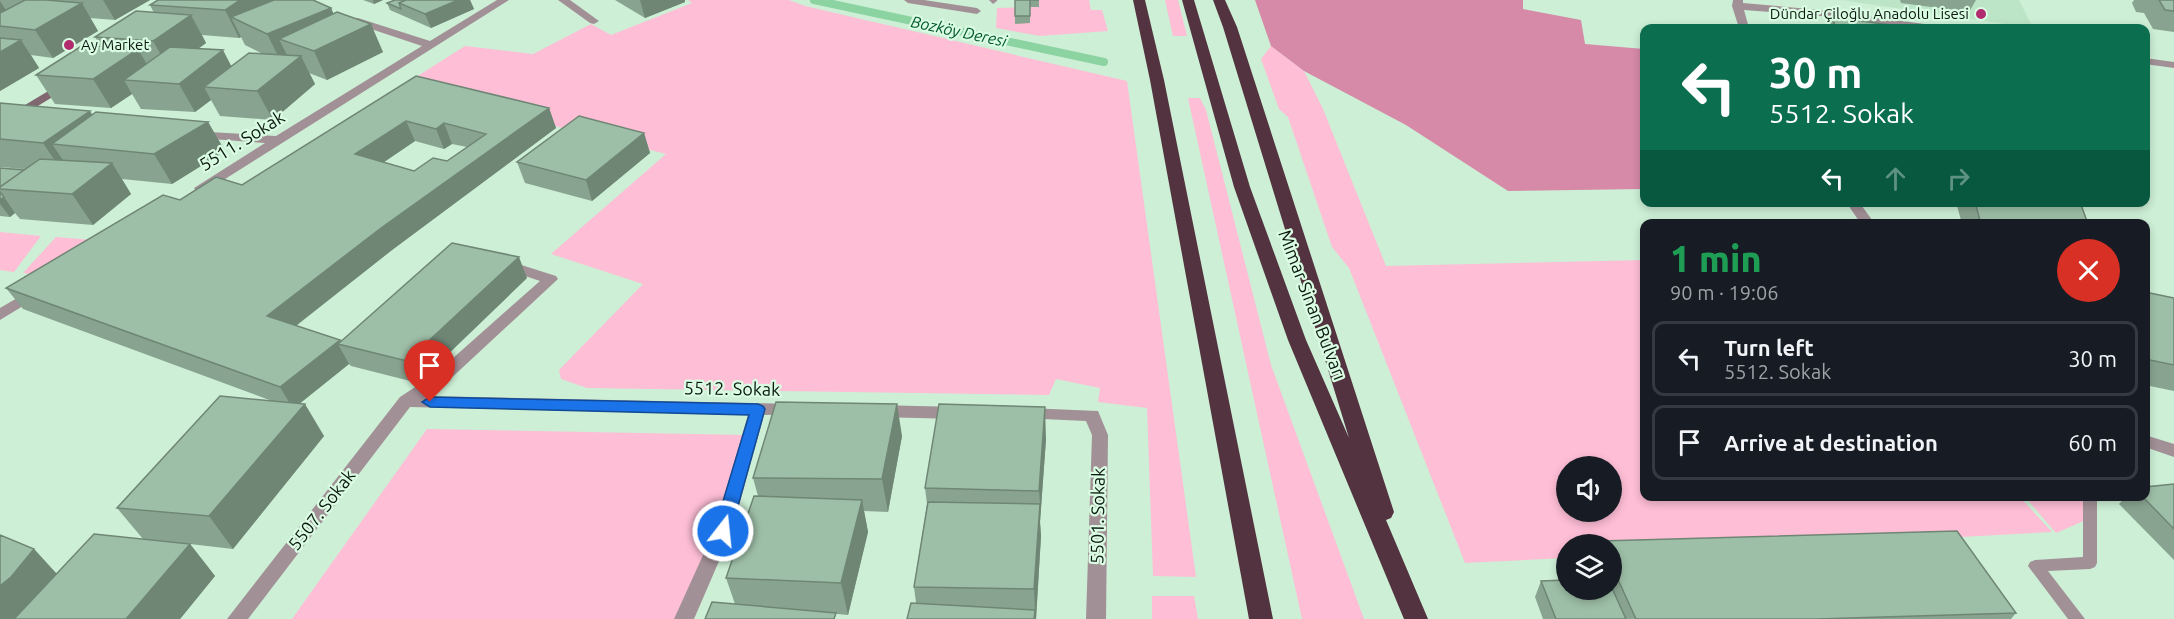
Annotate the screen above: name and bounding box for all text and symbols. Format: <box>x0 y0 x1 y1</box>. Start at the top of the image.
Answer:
place label: Dündar Çiloğlu Anadolu Lisesi <box>1770 5 1969 22</box>
marker: Dündar Çiloğlu Anadolu Lisesi <box>1974 7 1988 21</box>
water label: Bozköy Deresi <box>909 12 1010 50</box>
place label: Ay Market <box>81 36 149 53</box>
marker: Ay Market <box>62 38 76 52</box>
icon: left <box>1670 48 1748 126</box>
text: 30 m <box>1769 49 1863 96</box>
text: 5512. Sokak <box>1769 98 1914 128</box>
street label: 5511. Sokak <box>195 106 288 174</box>
icon: left <box>1816 162 1849 195</box>
icon: ahead <box>1879 162 1912 195</box>
icon: right <box>1942 162 1975 195</box>
street label: Mimar Sinan Bulvarı <box>1275 227 1351 382</box>
text: 1 min <box>1670 238 1762 279</box>
button: close <box>2057 239 2120 302</box>
text: 90 m · 19:06 <box>1670 281 1779 304</box>
text: Turn left <box>1724 335 1814 360</box>
pin <box>404 340 455 402</box>
icon: left <box>1673 342 1706 375</box>
text: 30 m <box>2068 346 2117 371</box>
icon: arrive <box>413 349 446 382</box>
text: 5512. Sokak <box>1724 360 1831 383</box>
street label: 5512. Sokak <box>684 377 780 399</box>
icon: arrive <box>1673 426 1706 459</box>
text: Arrive at destination <box>1724 430 1938 455</box>
text: 60 m <box>2068 430 2117 455</box>
map controls <box>1556 456 1622 600</box>
button: sound <box>1556 456 1622 522</box>
street label: 5507. Sokak <box>284 465 359 554</box>
street label: 5501. Sokak <box>1086 468 1108 564</box>
position arrow <box>691 499 755 563</box>
button: layers <box>1556 534 1622 600</box>

